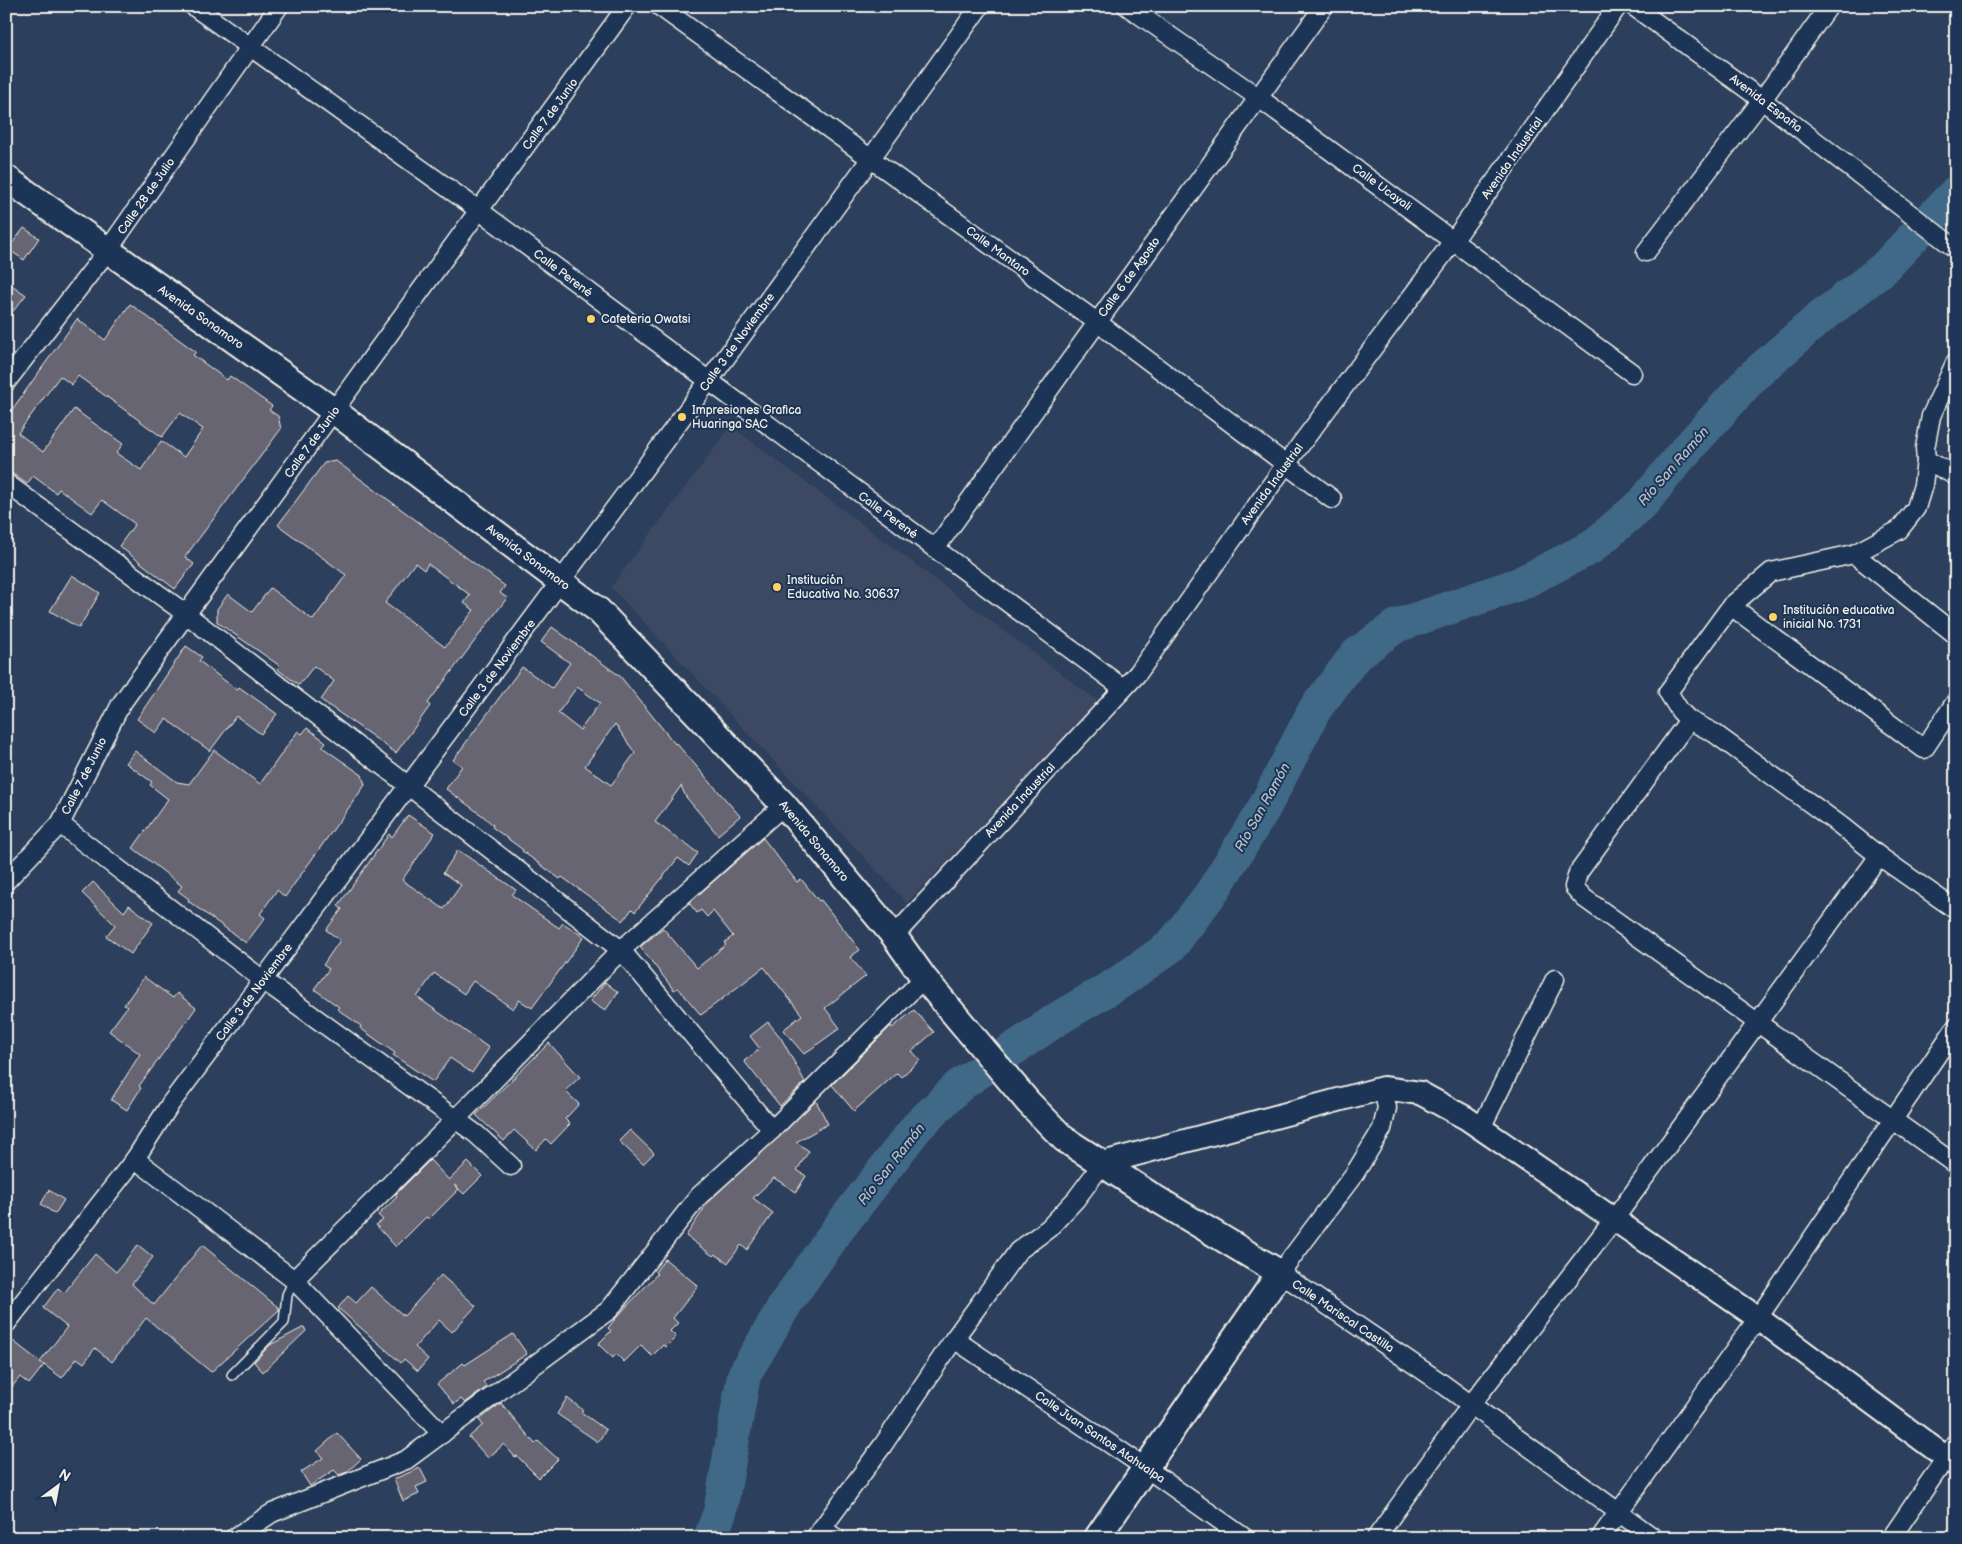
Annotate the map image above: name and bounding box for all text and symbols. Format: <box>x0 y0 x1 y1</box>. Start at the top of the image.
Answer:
street label: Avenida España <box>1726 71 1805 136</box>
street label: Calle 7 de Junio <box>519 75 582 153</box>
street label: Avenida Industrial <box>1479 114 1546 202</box>
street label: Calle 28 de Julio <box>114 155 178 237</box>
street label: Calle Ucayali <box>1349 161 1415 214</box>
street label: Calle Mantaro <box>963 223 1033 280</box>
street label: Calle 6 de Agosto <box>1095 234 1164 320</box>
street label: Calle Perené <box>530 246 595 301</box>
street label: Avenida Sonamoro <box>155 282 247 353</box>
street label: Calle 3 de Noviembre <box>697 290 778 395</box>
place label: Cafeteria Owatsi <box>601 312 691 327</box>
marker: Cafeteria Owatsi <box>585 313 597 325</box>
street label: Calle 7 de Junio <box>281 403 344 481</box>
place label: Impresiones Grafica Huaringa SAC <box>692 403 802 432</box>
marker: Impresiones Grafica Huaringa SAC <box>676 411 688 423</box>
water label: Río San Ramón <box>1634 423 1712 509</box>
street label: Avenida Industrial <box>1238 441 1307 528</box>
street label: Calle Perené <box>855 489 921 542</box>
street label: Avenida Sonamoro <box>483 521 573 594</box>
place label: Institución Educativa No. 30637 <box>787 573 900 602</box>
marker: Institución Educativa No. 30637 <box>771 581 783 593</box>
place label: Institución educativa inicial No. 1731 <box>1783 603 1895 632</box>
marker: Institución educativa inicial No. 1731 <box>1767 611 1779 623</box>
street label: Calle 3 de Noviembre <box>456 617 539 720</box>
street label: Calle 7 de Junio <box>58 735 110 817</box>
street label: Avenida Industrial <box>982 760 1059 841</box>
water label: Río San Ramón <box>1231 760 1294 855</box>
street label: Avenida Sonamoro <box>775 798 852 885</box>
street label: Calle 3 de Noviembre <box>213 941 296 1044</box>
water label: Río San Ramón <box>854 1120 929 1209</box>
street label: Calle Mariscal Castilla <box>1289 1277 1397 1356</box>
street label: Calle Juan Santos Atahualpa <box>1032 1388 1168 1487</box>
north arrow <box>32 1462 82 1512</box>
text: N <box>56 1465 74 1485</box>

